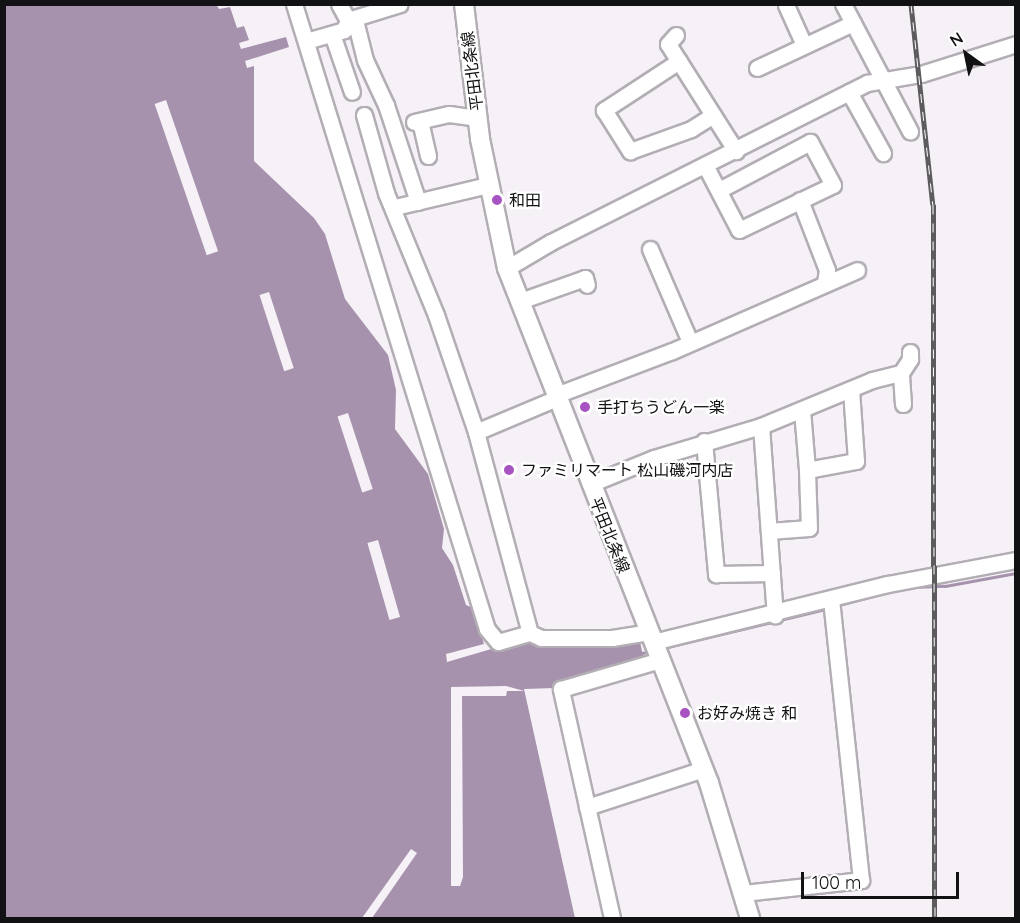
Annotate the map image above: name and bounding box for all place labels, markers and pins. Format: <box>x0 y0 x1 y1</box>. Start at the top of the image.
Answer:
place label: 和田 <box>509 190 541 210</box>
marker: 和田 <box>490 193 504 207</box>
place label: 手打ちうどん一楽 <box>597 397 725 417</box>
marker: 手打ちうどん一楽 <box>578 400 592 414</box>
place label: ファミリマート 松山磯河内店 <box>521 460 733 480</box>
marker: ファミリマート 松山磯河内店 <box>502 463 516 477</box>
place label: お好み焼き 和 <box>697 703 797 723</box>
marker: お好み焼き 和 <box>678 706 692 720</box>

